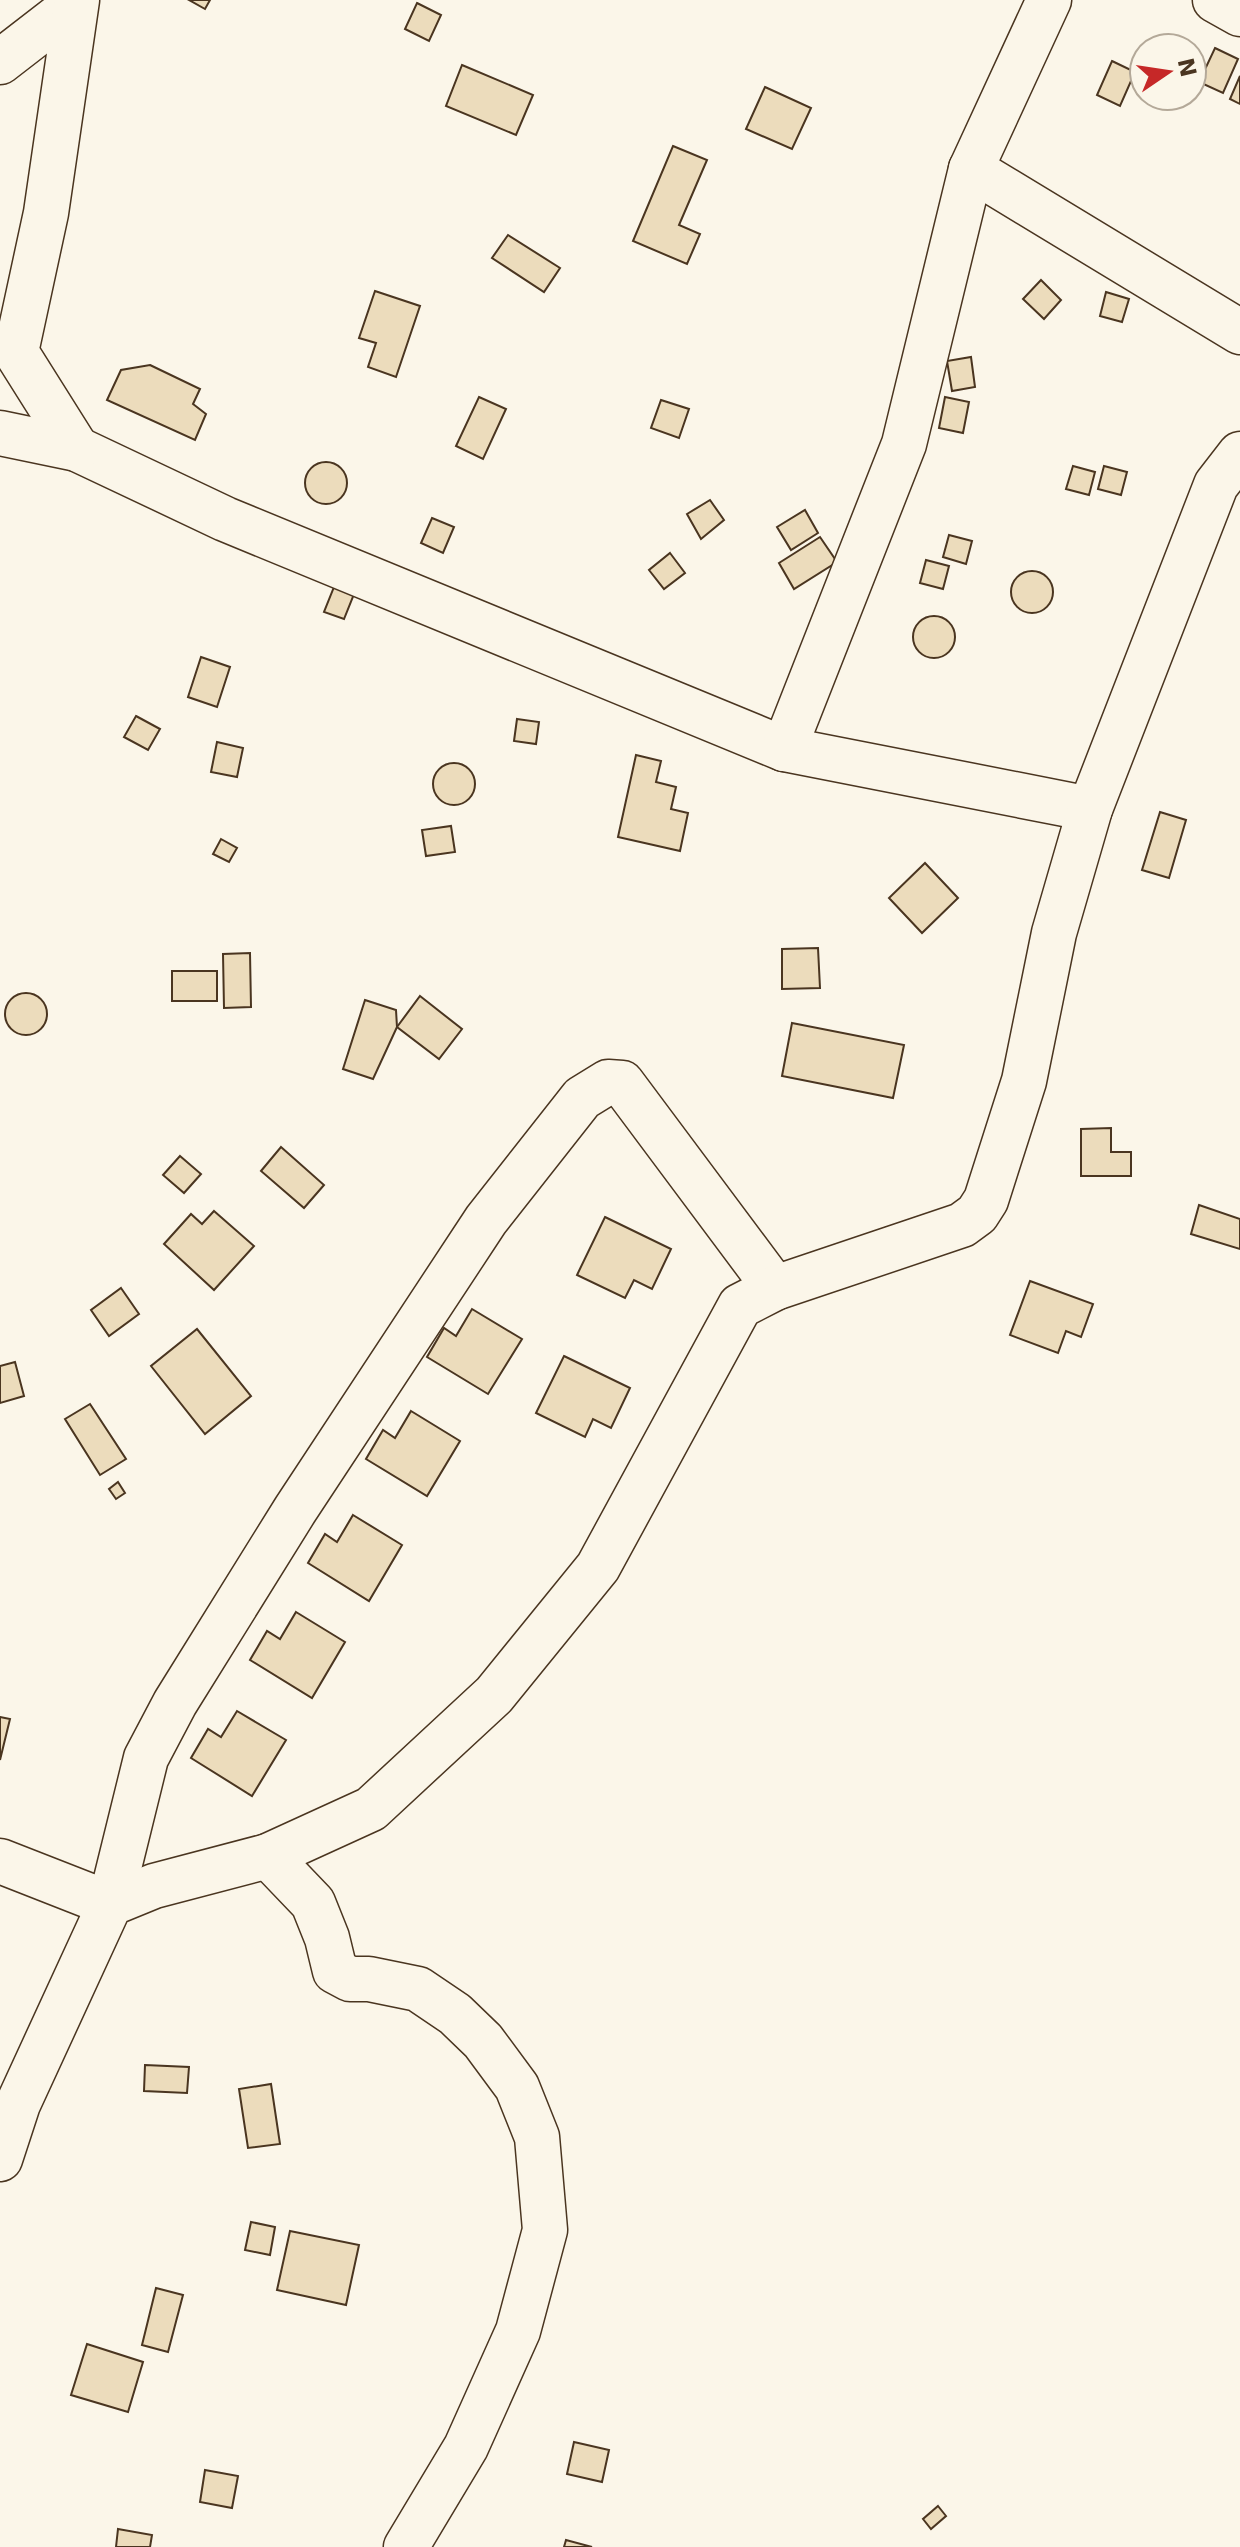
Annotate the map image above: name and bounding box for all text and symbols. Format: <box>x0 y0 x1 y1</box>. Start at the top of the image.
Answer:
north arrow <box>1128 32 1208 112</box>
text: N <box>1173 56 1201 79</box>

